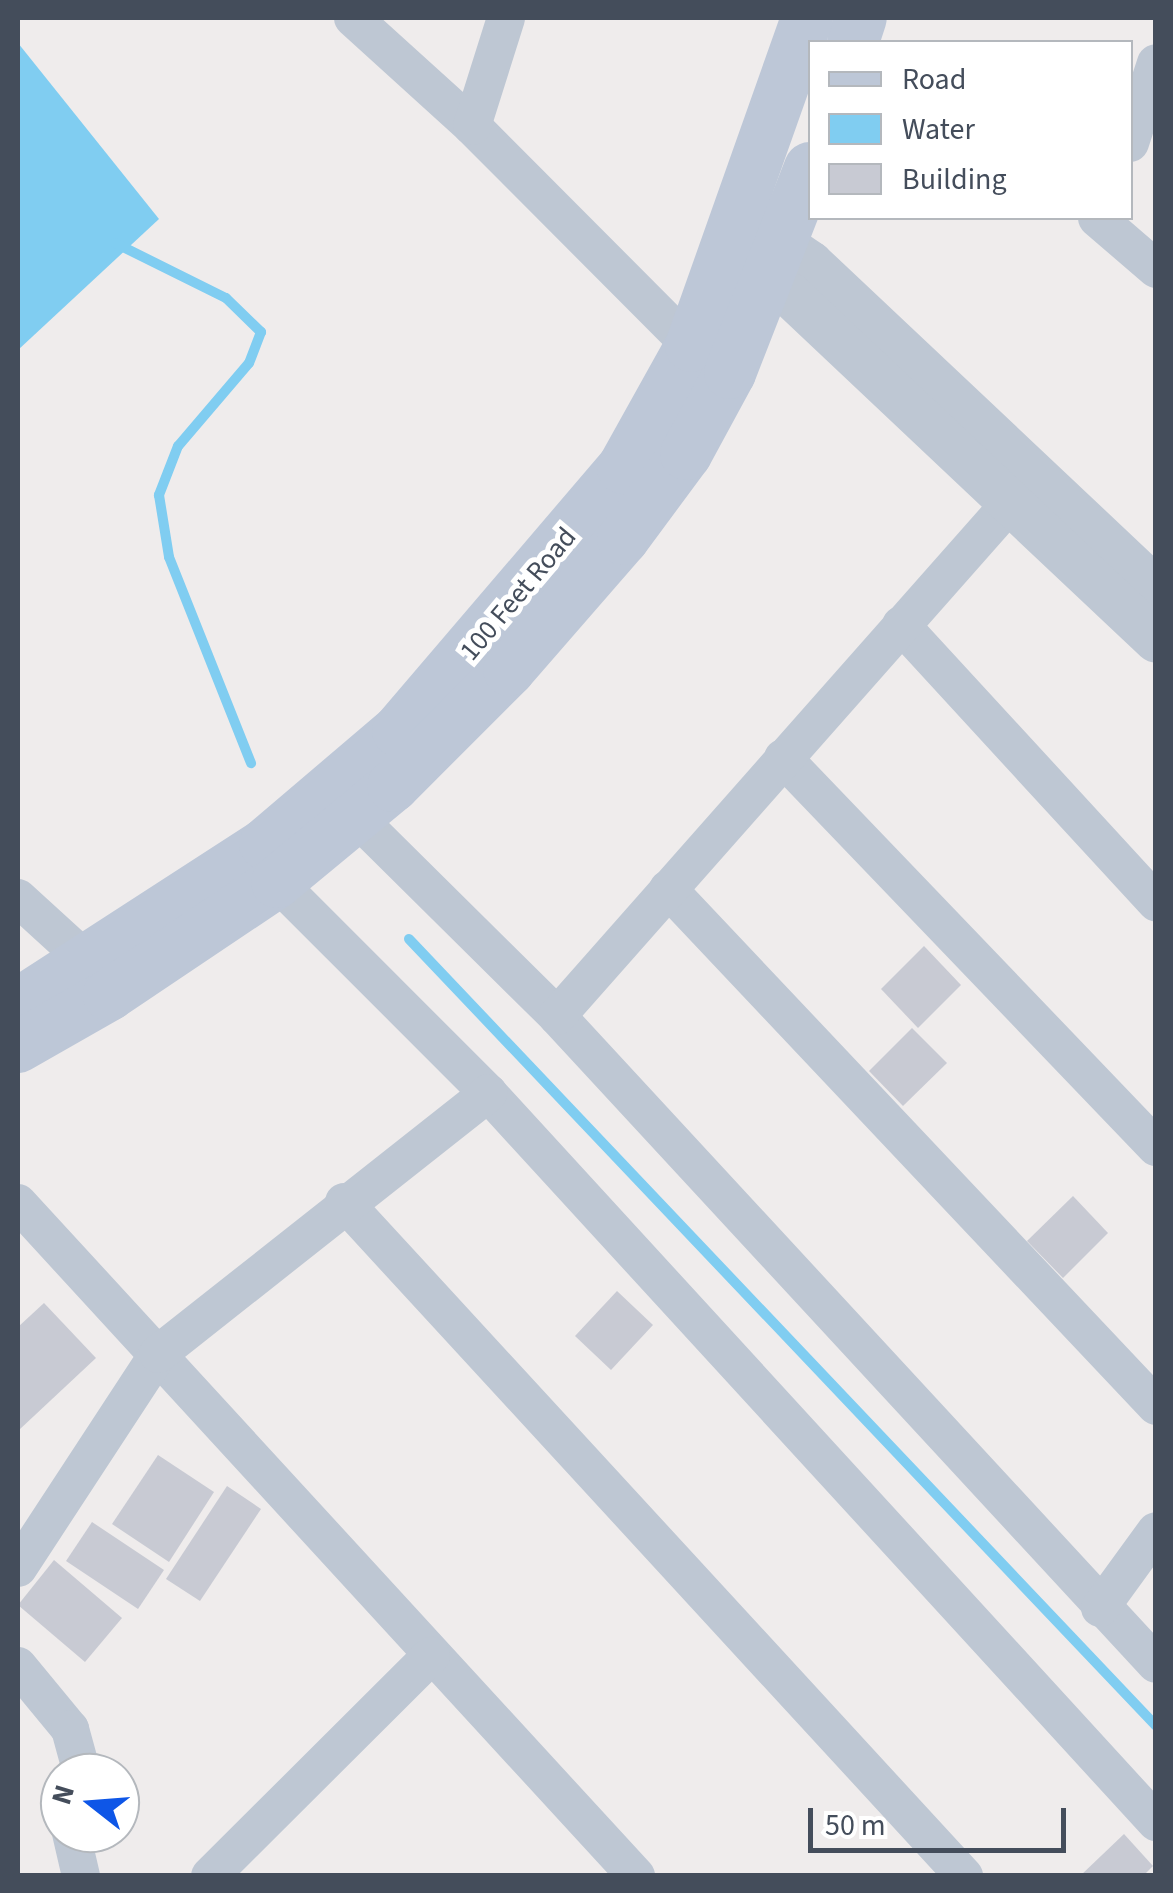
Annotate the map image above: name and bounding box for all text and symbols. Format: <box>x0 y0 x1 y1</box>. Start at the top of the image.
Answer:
legend <box>808 40 1133 220</box>
text: Road <box>902 58 966 101</box>
text: Water <box>902 108 975 151</box>
text: Building <box>902 158 1007 201</box>
street label: 100 Feet Road <box>453 521 583 667</box>
north arrow <box>40 1753 140 1853</box>
text: N <box>41 1780 85 1810</box>
scale bar <box>813 1788 1070 1850</box>
text: 50 m <box>825 1804 886 1847</box>

